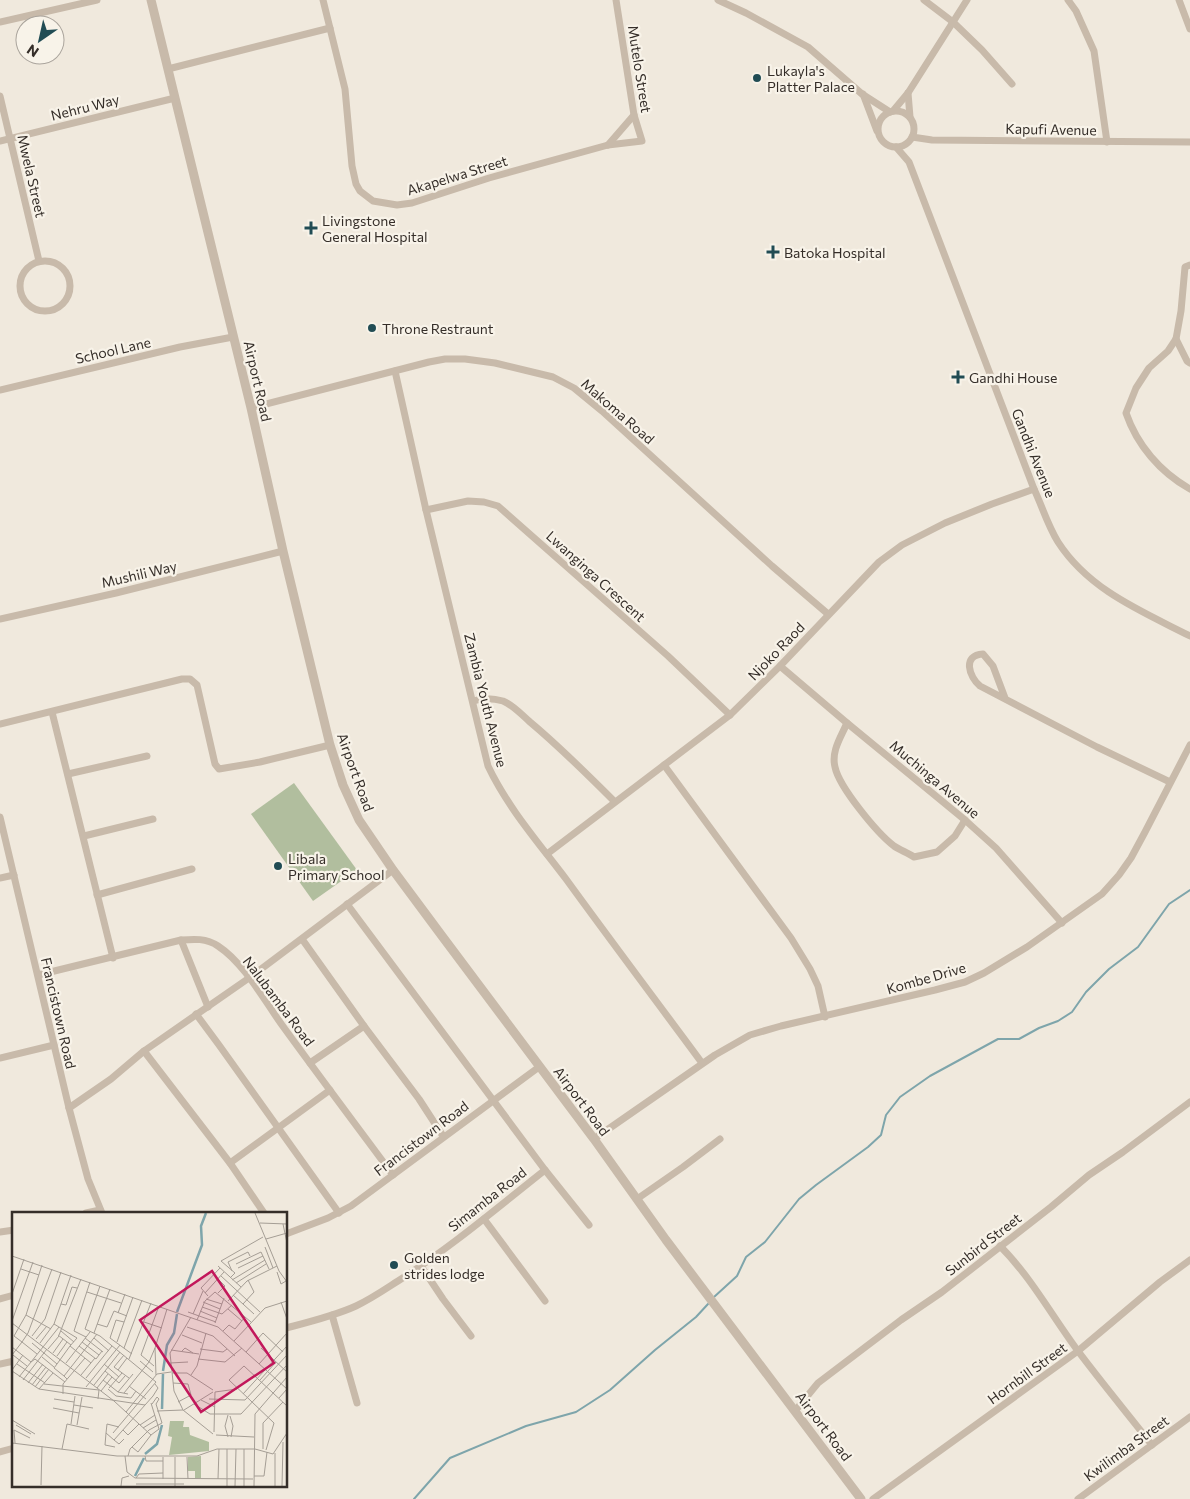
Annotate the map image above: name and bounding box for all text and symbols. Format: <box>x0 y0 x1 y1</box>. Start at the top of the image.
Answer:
north arrow <box>15 15 65 65</box>
street label: Mutelo Street <box>625 24 655 114</box>
text: N <box>23 41 42 61</box>
place label: Lukayla's Platter Palace <box>767 62 855 95</box>
marker: Lukayla's Platter Palace <box>751 72 763 84</box>
street label: Nehru Way <box>49 90 121 124</box>
street label: Kapufi Avenue <box>1005 120 1097 138</box>
street label: Mwela Street <box>14 133 50 219</box>
street label: Akapelwa Street <box>405 152 510 198</box>
place label: Livingstone General Hospital <box>322 212 428 245</box>
marker: Livingstone General Hospital <box>304 221 318 235</box>
place label: Batoka Hospital <box>784 244 886 261</box>
marker: Batoka Hospital <box>766 245 780 259</box>
place label: Throne Restraunt <box>382 320 494 337</box>
marker: Throne Restraunt <box>366 322 378 334</box>
street label: School Lane <box>74 333 152 367</box>
street label: Airport Road <box>240 339 276 423</box>
place label: Gandhi House <box>969 369 1057 386</box>
marker: Gandhi House <box>951 370 965 384</box>
street label: Makoma Road <box>578 375 658 447</box>
street label: Gandhi Avenue <box>1008 406 1060 500</box>
street label: Lwanginga Crescent <box>543 527 649 625</box>
street label: Mushili Way <box>100 557 178 591</box>
street label: Njoko Raod <box>744 619 808 683</box>
street label: Zambia Youth Avenue <box>461 631 511 769</box>
street label: Airport Road <box>334 730 378 814</box>
street label: Muchinga Avenue <box>887 737 983 821</box>
place label: Libala Primary School <box>288 850 384 883</box>
marker: Libala Primary School <box>272 860 284 872</box>
street label: Nalubamba Road <box>240 953 318 1049</box>
street label: Francistown Road <box>38 956 80 1070</box>
street label: Kombe Drive <box>884 959 968 997</box>
street label: Airport Road <box>550 1063 614 1139</box>
street label: Francistown Road <box>370 1097 472 1179</box>
street label: Simamba Road <box>445 1163 529 1235</box>
street label: Sunbird Street <box>942 1209 1025 1279</box>
inset map <box>12 1212 288 1486</box>
place label: Golden strides lodge <box>404 1249 485 1282</box>
marker: Golden strides lodge <box>388 1259 400 1271</box>
street label: Hornbill Street <box>984 1338 1070 1407</box>
street label: Airport Road <box>792 1388 856 1464</box>
street label: Kwilimba Street <box>1080 1411 1172 1485</box>

